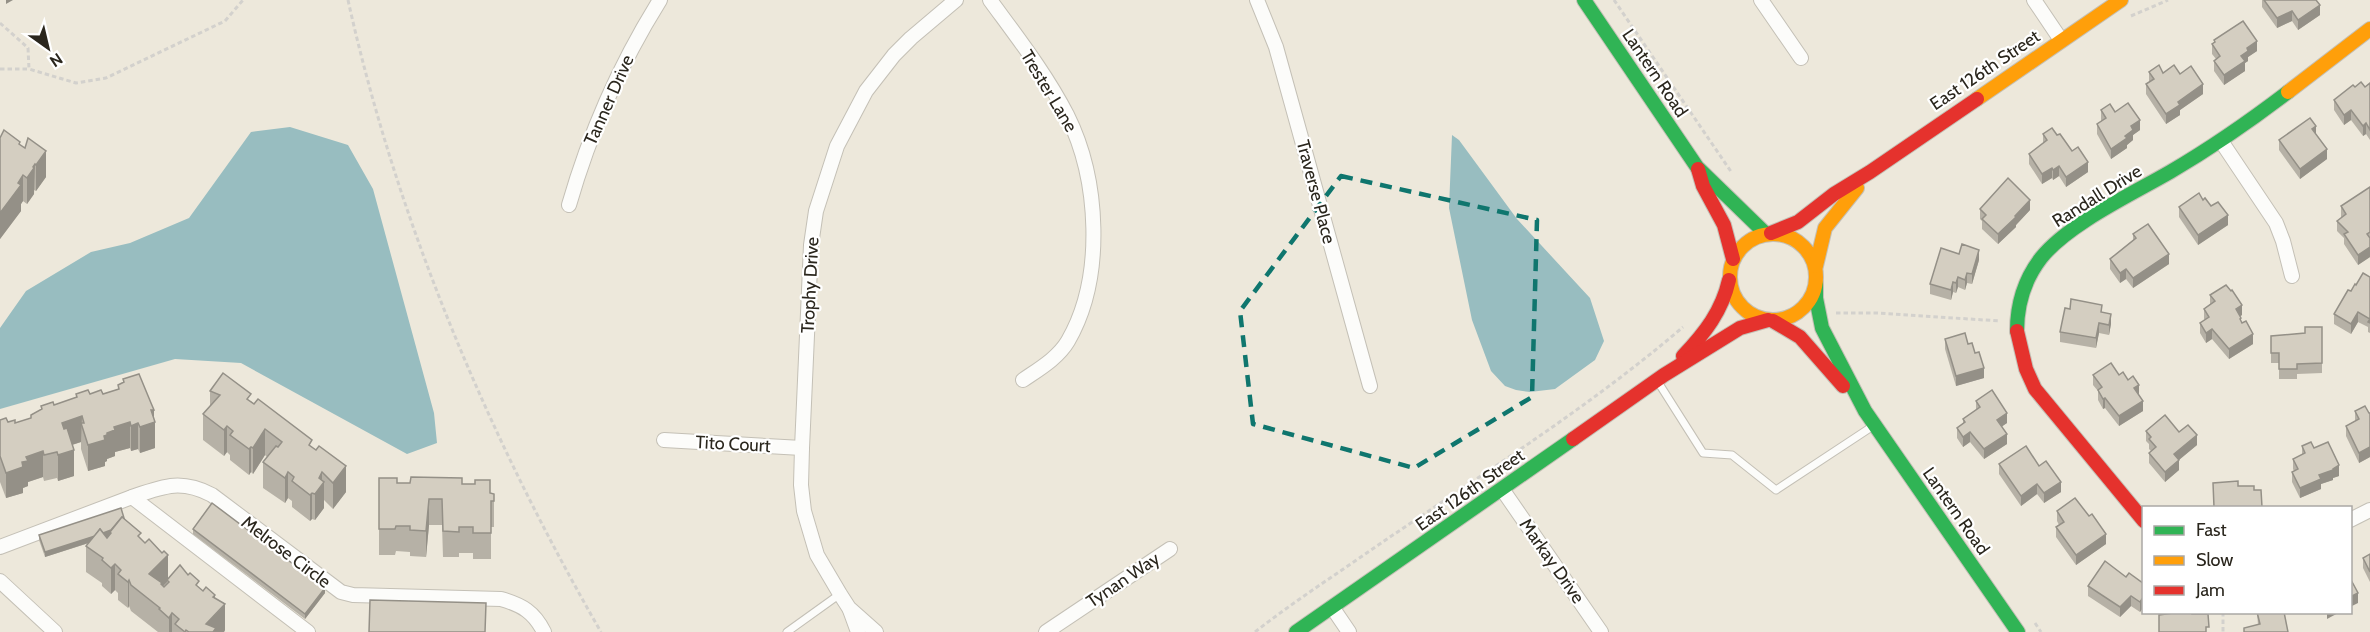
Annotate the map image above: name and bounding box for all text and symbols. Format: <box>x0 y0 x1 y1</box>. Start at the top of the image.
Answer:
north arrow <box>18 18 78 78</box>
street label: Lantern Road <box>1617 25 1693 121</box>
street label: East 126th Street <box>1926 25 2044 115</box>
street label: Trester Lane <box>1016 46 1082 136</box>
text: N <box>46 49 66 71</box>
street label: Tanner Drive <box>579 51 639 149</box>
street label: Traverse Place <box>1292 138 1340 246</box>
street label: Randall Drive <box>2048 160 2146 232</box>
street label: Trophy Drive <box>796 236 824 334</box>
street label: Tito Court <box>695 431 771 457</box>
street label: East 126th Street <box>1411 444 1529 536</box>
street label: Lantern Road <box>1918 463 1994 559</box>
legend <box>2142 506 2352 614</box>
street label: Melrose Circle <box>237 511 335 593</box>
street label: Markay Drive <box>1515 514 1589 608</box>
text: Fast <box>2196 519 2227 541</box>
street label: Tynan Way <box>1082 547 1164 613</box>
text: Slow <box>2196 549 2233 571</box>
text: Jam <box>2195 579 2225 601</box>

